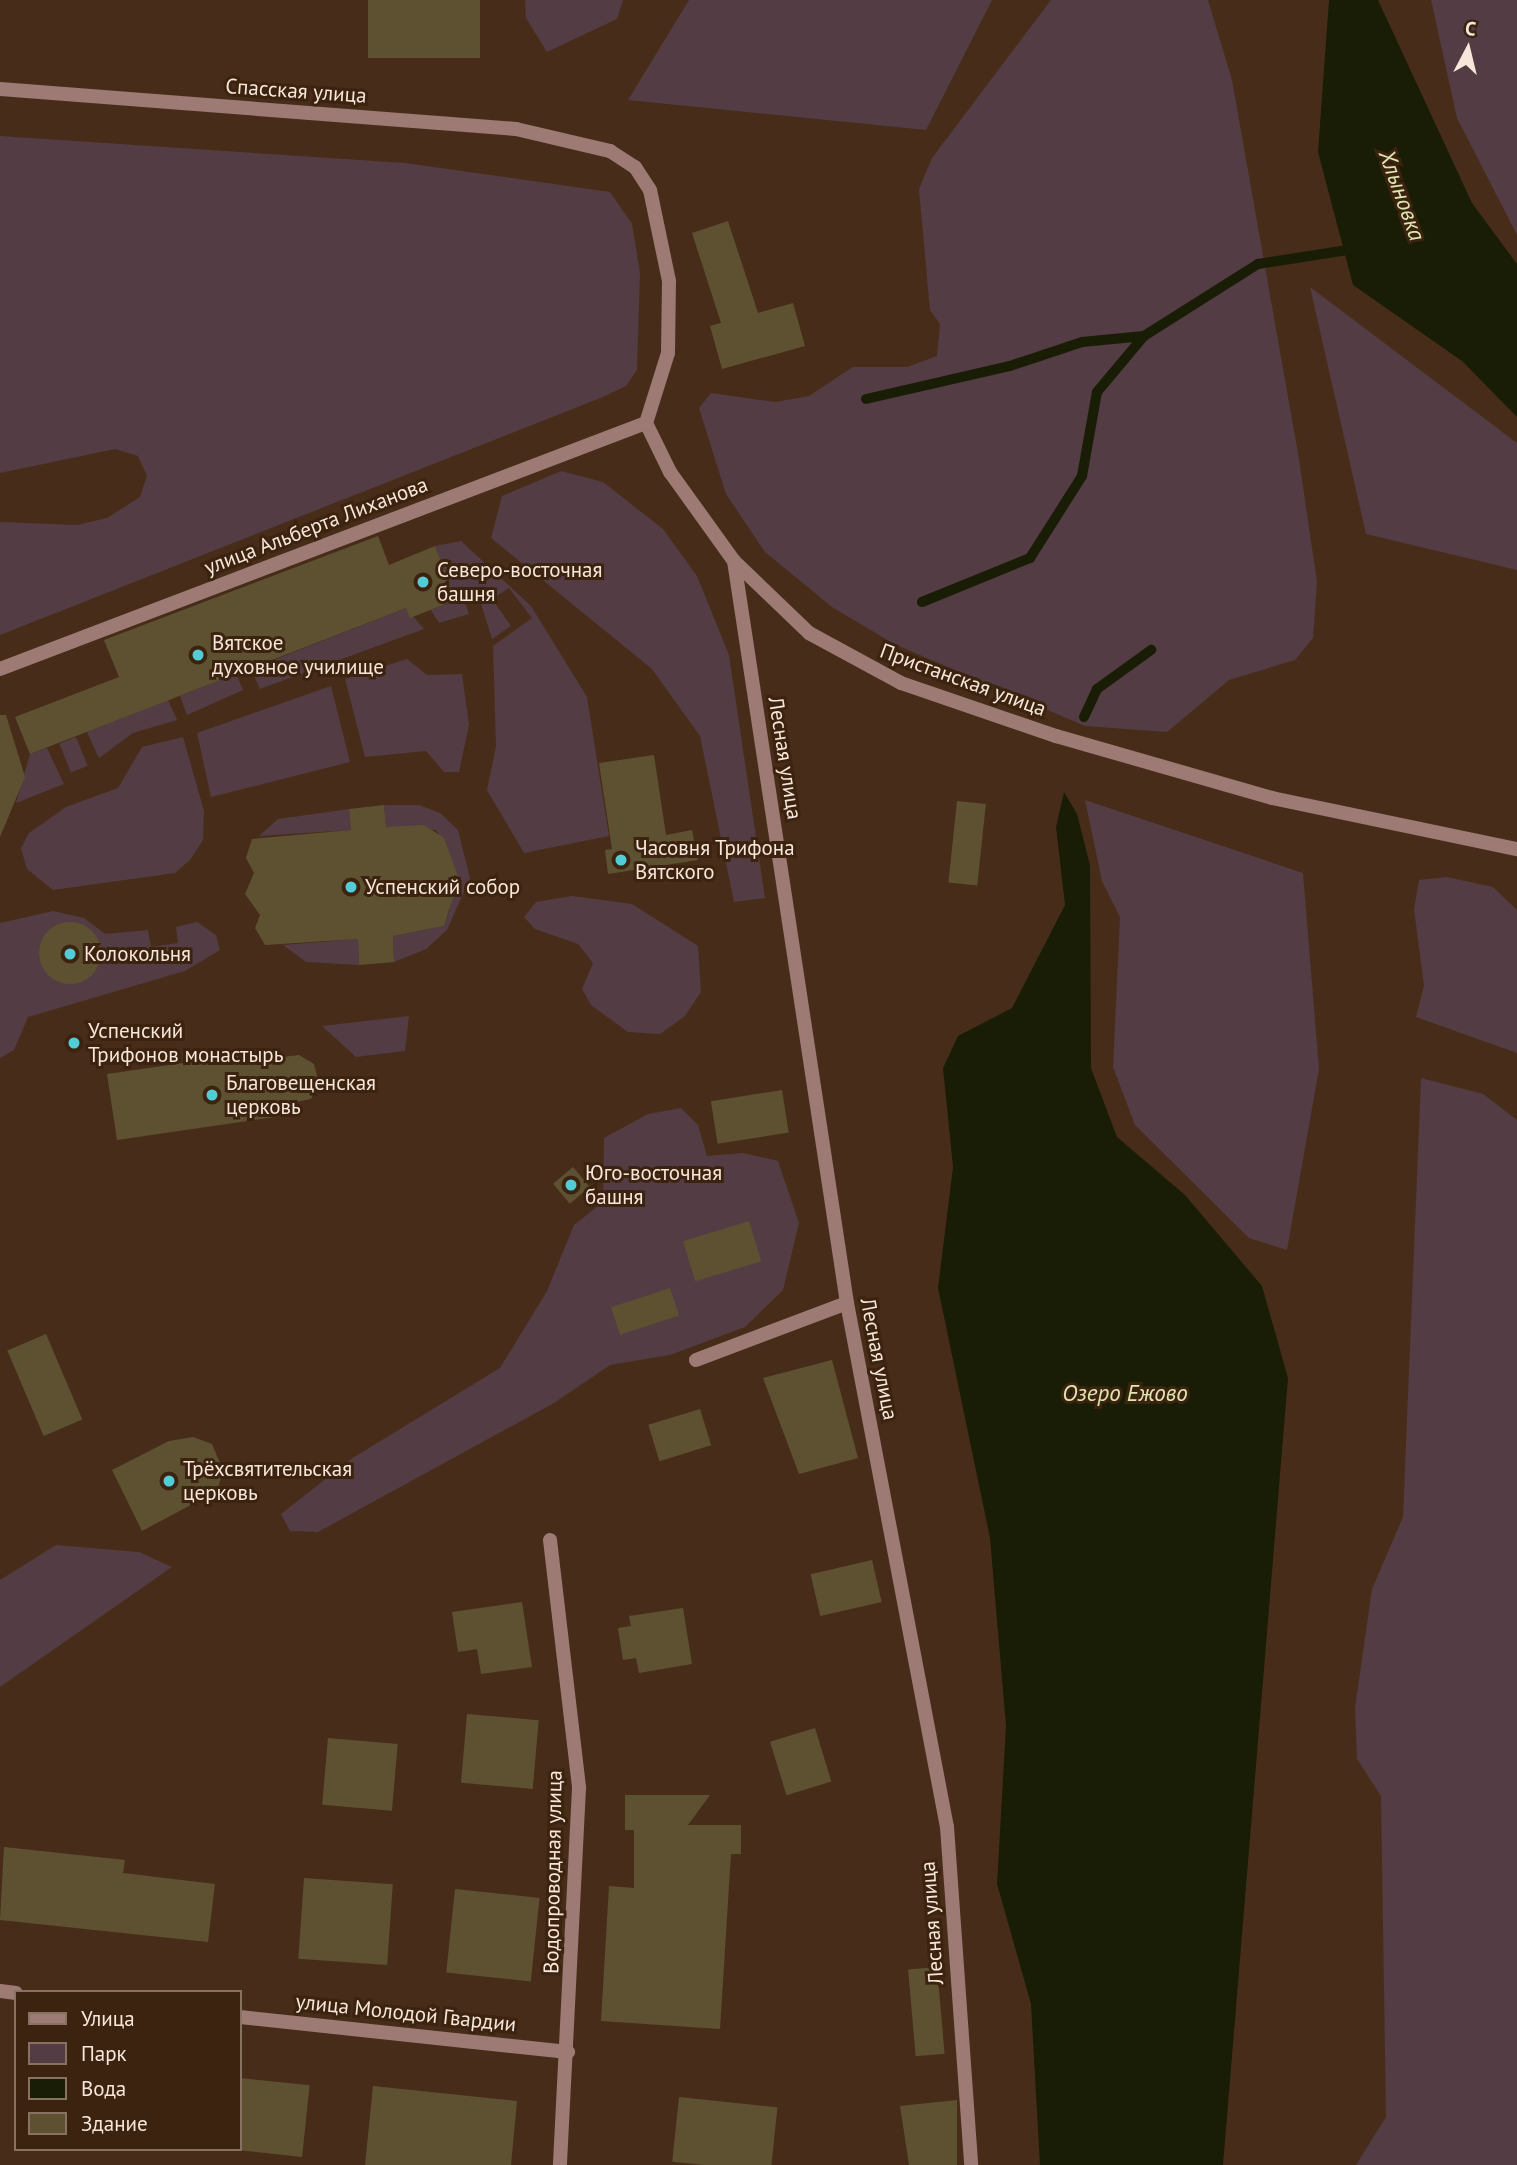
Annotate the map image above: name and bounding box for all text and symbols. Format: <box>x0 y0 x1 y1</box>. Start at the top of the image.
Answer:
north arrow <box>1433 14 1503 84</box>
text: С <box>1464 16 1477 41</box>
street label: Спасская улица <box>225 73 367 109</box>
water label: Хлыновка <box>1373 146 1431 244</box>
street label: улица Альберта Лиханова <box>200 472 432 580</box>
place label: Северо-восточная башня <box>437 557 602 607</box>
marker: Северо-восточная башня <box>415 574 431 590</box>
place label: Вятское духовное училище <box>212 630 384 680</box>
street label: Пристанская улица <box>877 638 1049 722</box>
marker: Вятское духовное училище <box>190 647 206 663</box>
street label: Лесная улица <box>763 695 807 821</box>
place label: Часовня Трифона Вятского <box>635 835 795 885</box>
marker: Часовня Трифона Вятского <box>613 852 629 868</box>
place label: Успенский собор <box>365 874 520 900</box>
marker: Успенский собор <box>343 879 359 895</box>
place label: Колокольня <box>84 941 191 967</box>
marker: Колокольня <box>62 946 78 962</box>
place label: Успенский Трифонов монастырь <box>88 1018 283 1068</box>
marker: Успенский Трифонов монастырь <box>66 1035 82 1051</box>
place label: Благовещенская церковь <box>226 1070 376 1120</box>
marker: Благовещенская церковь <box>204 1087 220 1103</box>
place label: Юго-восточная башня <box>585 1160 722 1210</box>
marker: Юго-восточная башня <box>563 1177 579 1193</box>
street label: Лесная улица <box>855 1296 903 1422</box>
water label: Озеро Ежово <box>1062 1379 1188 1407</box>
place label: Трёхсвятительская церковь <box>183 1456 352 1506</box>
marker: Трёхсвятительская церковь <box>161 1473 177 1489</box>
street label: Водопроводная улица <box>539 1770 567 1974</box>
street label: Лесная улица <box>915 1860 949 1986</box>
street label: улица Молодой Гвардии <box>295 1989 517 2037</box>
legend <box>14 1990 242 2151</box>
text: Улица <box>81 2005 135 2032</box>
text: Парк <box>81 2040 127 2067</box>
text: Вода <box>81 2075 126 2102</box>
text: Здание <box>81 2110 148 2137</box>

